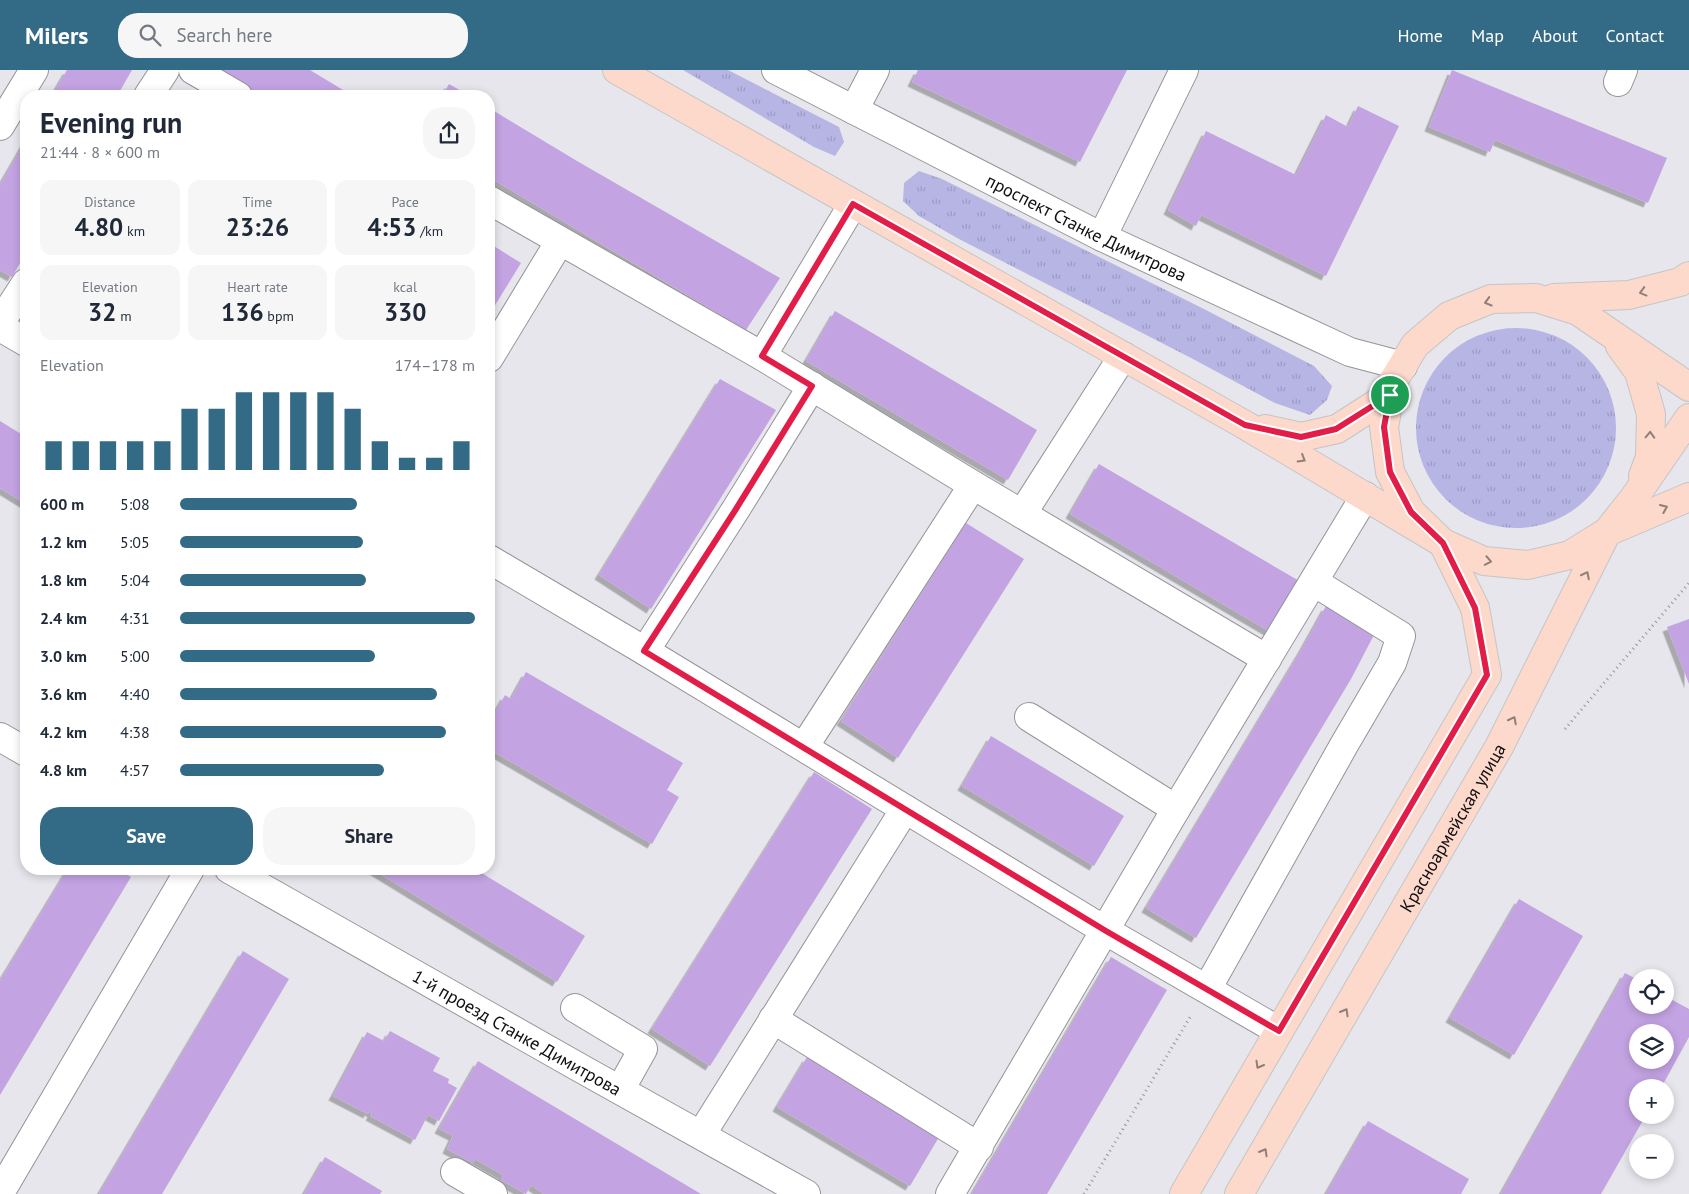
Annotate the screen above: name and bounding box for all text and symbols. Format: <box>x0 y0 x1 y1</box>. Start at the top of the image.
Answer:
search box <box>118 13 468 58</box>
text: Milers <box>25 20 88 51</box>
icon: search <box>136 21 164 49</box>
text: Search here <box>176 23 272 47</box>
text: Home <box>1397 24 1443 47</box>
text: Map <box>1471 24 1504 47</box>
text: About <box>1532 24 1578 47</box>
text: Contact <box>1606 24 1664 47</box>
text: Evening run <box>40 104 182 141</box>
button: share <box>423 107 475 159</box>
text: 21:44 · 8 × 600 m <box>40 142 160 162</box>
street label: проспект Станке Димитрова <box>982 168 1190 286</box>
text: Distance <box>84 193 135 211</box>
text: Time <box>242 193 273 211</box>
text: Pace <box>391 193 419 211</box>
text: 4.80 <box>75 211 123 243</box>
text: 23:26 <box>226 211 289 243</box>
text: 4:53 <box>367 211 416 243</box>
text: km <box>123 222 145 240</box>
text: /km <box>416 222 443 240</box>
text: Elevation <box>82 278 138 296</box>
text: Heart rate <box>227 278 288 296</box>
text: kcal <box>393 278 417 296</box>
one-way arrow <box>1640 286 1648 296</box>
text: 32 <box>88 296 116 328</box>
text: 136 <box>221 296 264 328</box>
text: 330 <box>384 296 426 328</box>
one-way arrow <box>1484 296 1492 306</box>
text: m <box>116 307 132 325</box>
text: bpm <box>264 307 294 325</box>
text: Elevation <box>40 355 104 375</box>
text: 174–178 m <box>395 355 475 375</box>
pin <box>1369 374 1411 416</box>
icon: arrive <box>1376 381 1404 409</box>
one-way arrow <box>1645 431 1656 439</box>
one-way arrow <box>1297 452 1306 462</box>
text: 600 m <box>40 494 84 514</box>
text: 5:08 <box>120 494 150 514</box>
one-way arrow <box>1659 503 1668 514</box>
text: 1.2 km <box>40 532 87 552</box>
text: 5:05 <box>120 532 150 552</box>
one-way arrow <box>1484 555 1493 565</box>
text: 1.8 km <box>40 570 87 590</box>
text: 5:04 <box>120 570 150 590</box>
one-way arrow <box>1580 571 1590 580</box>
text: 2.4 km <box>40 608 87 628</box>
text: 4:31 <box>120 608 150 628</box>
text: 3.0 km <box>40 646 87 666</box>
text: 5:00 <box>120 646 150 666</box>
text: 3.6 km <box>40 684 87 704</box>
text: 4:40 <box>120 684 150 704</box>
one-way arrow <box>1507 716 1517 725</box>
text: 4.2 km <box>40 722 87 742</box>
text: 4:38 <box>120 722 150 742</box>
street label: Красноармейская улица <box>1394 739 1510 916</box>
text: 4.8 km <box>40 760 87 780</box>
text: 4:57 <box>120 760 150 780</box>
button: Save <box>40 807 253 865</box>
button: Share <box>263 807 475 865</box>
street label: 1-й проезд Станке Димитрова <box>408 964 626 1100</box>
map controls <box>1629 969 1674 1179</box>
button: locate <box>1629 969 1674 1014</box>
one-way arrow <box>1338 1009 1348 1018</box>
button: layers <box>1629 1024 1674 1069</box>
one-way arrow <box>1256 1059 1266 1068</box>
button: + <box>1629 1079 1674 1124</box>
button: − <box>1629 1134 1674 1179</box>
one-way arrow <box>1257 1148 1267 1157</box>

